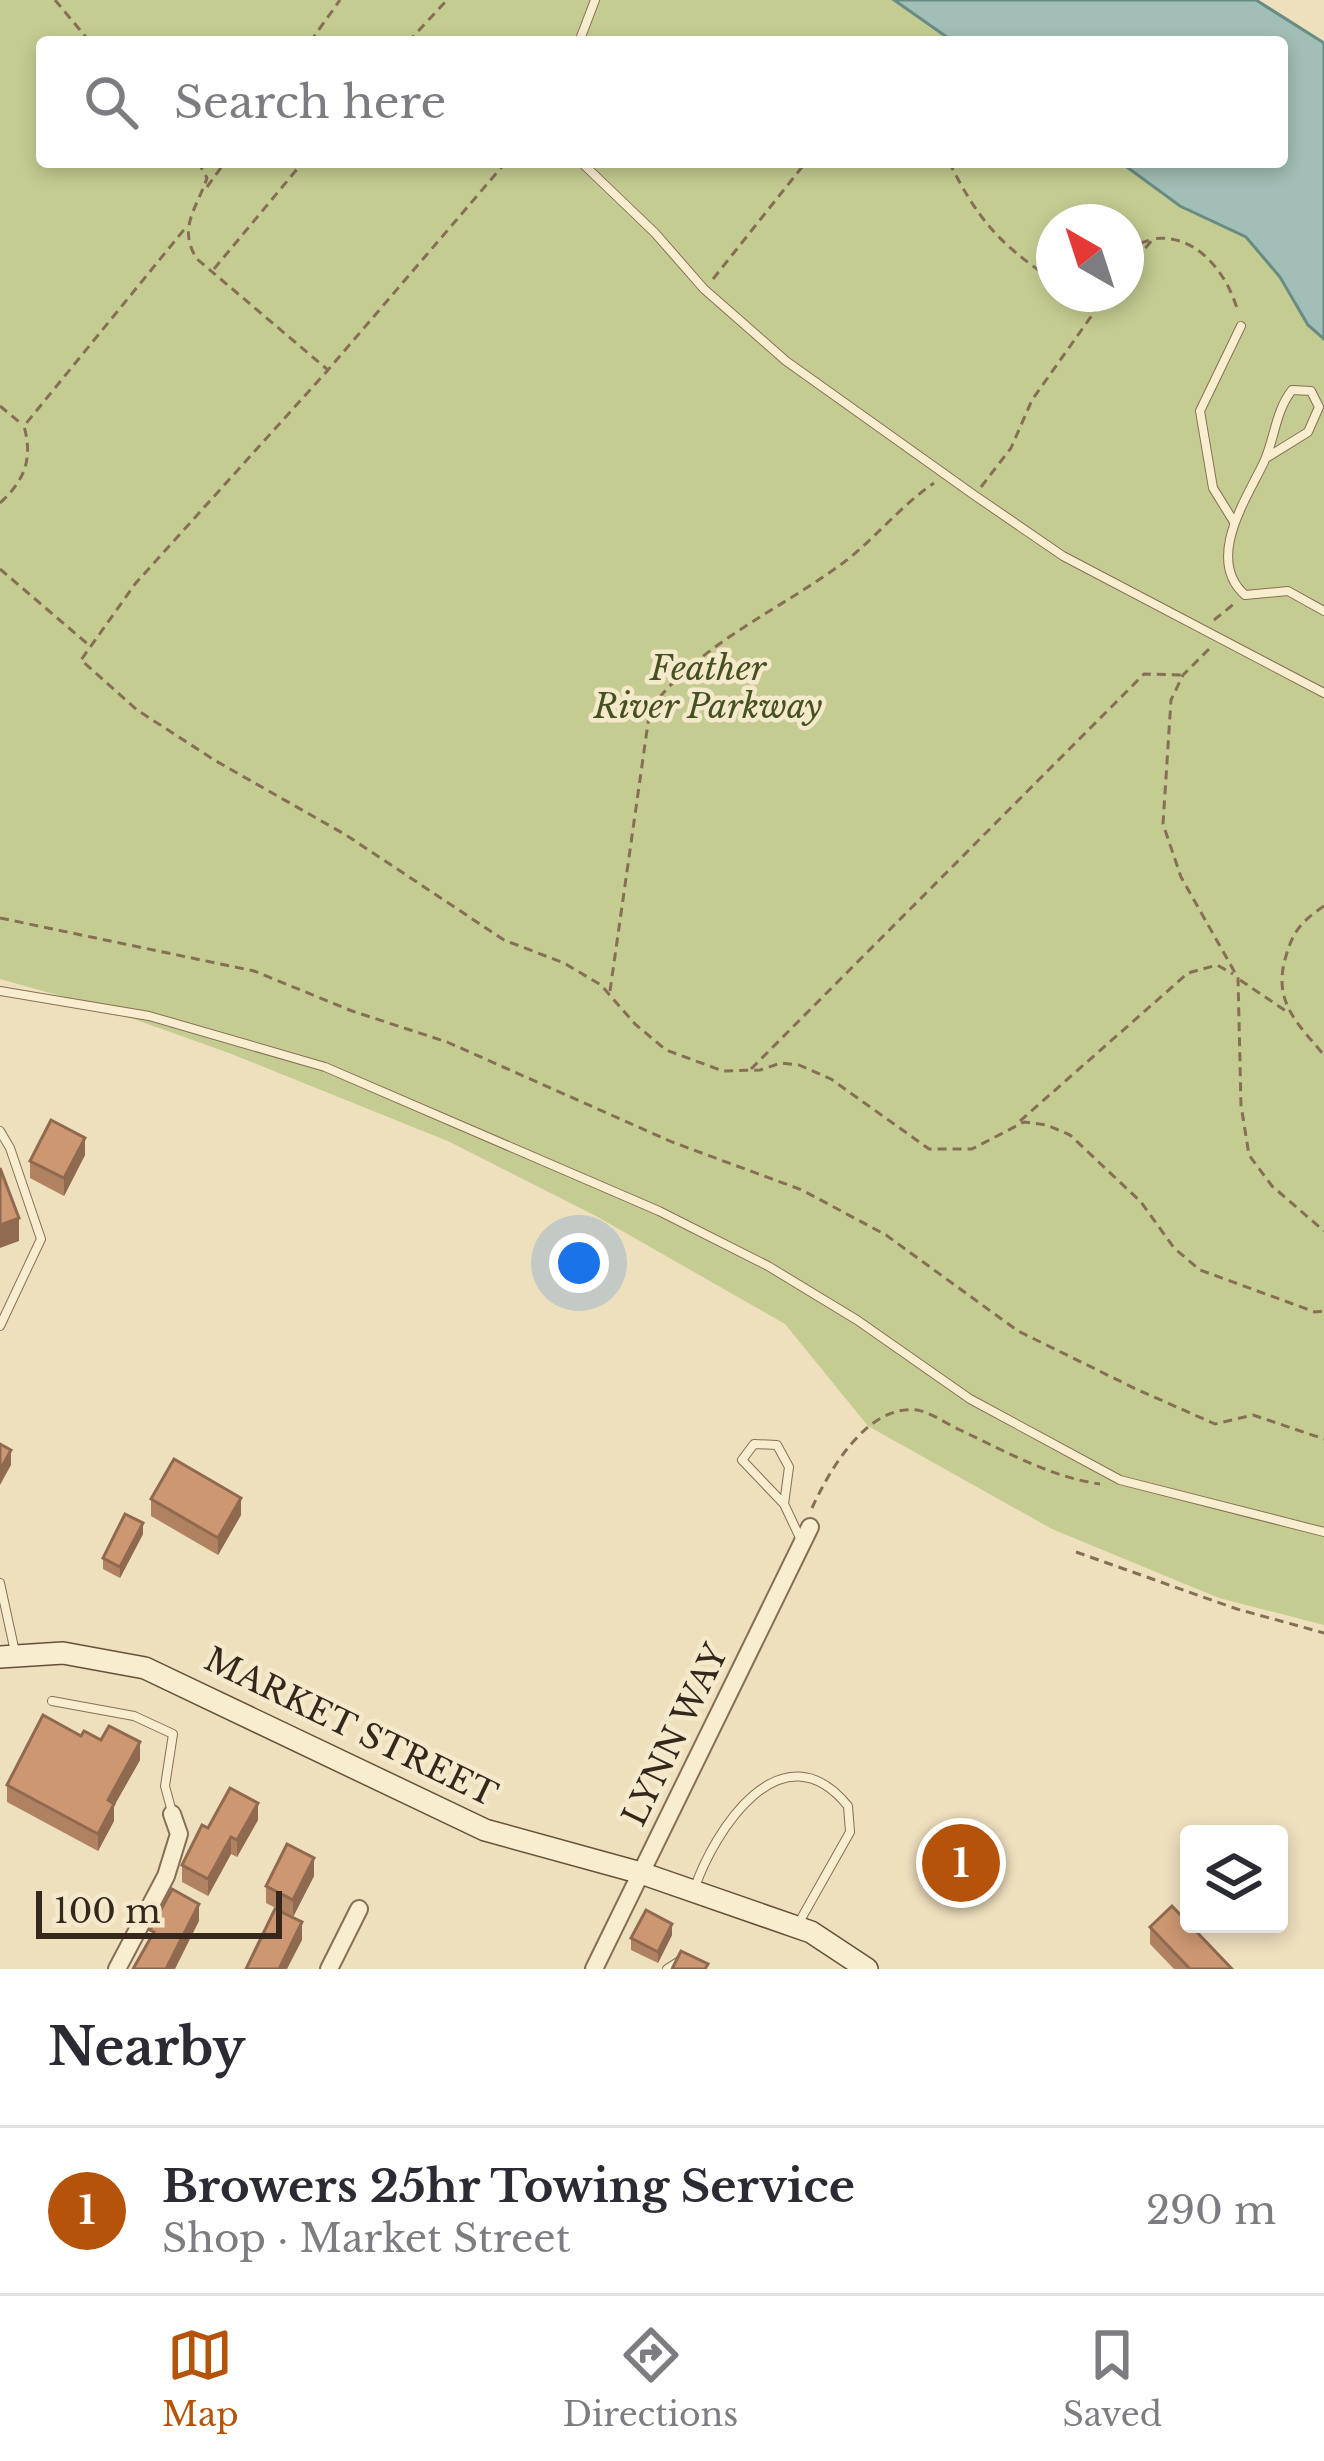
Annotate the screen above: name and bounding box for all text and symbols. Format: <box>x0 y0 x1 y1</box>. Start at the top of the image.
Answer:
search box <box>36 36 1288 168</box>
icon: search <box>78 69 144 135</box>
text: Search here <box>174 74 446 130</box>
north arrow <box>1036 204 1144 312</box>
park label: Feather River Parkway <box>593 648 822 727</box>
your location <box>549 1233 609 1293</box>
street label: LYNN WAY <box>613 1637 737 1833</box>
street label: MARKET STREET <box>198 1638 504 1816</box>
pin: 1 <box>922 1818 1000 1908</box>
map controls <box>1180 1825 1288 1933</box>
button: layers <box>1180 1825 1288 1933</box>
scale bar <box>36 1885 282 1938</box>
text: 100 m <box>54 1891 161 1932</box>
text: Nearby <box>48 2016 245 2079</box>
text: Browers 25hr Towing Service <box>162 2158 855 2214</box>
text: 1 <box>78 2186 96 2235</box>
text: 290 m <box>1146 2186 1276 2235</box>
text: Shop · Market Street <box>162 2214 570 2263</box>
tab: Map <box>162 2322 239 2435</box>
tab: Directions <box>563 2322 738 2435</box>
tab: Saved <box>1062 2322 1162 2435</box>

